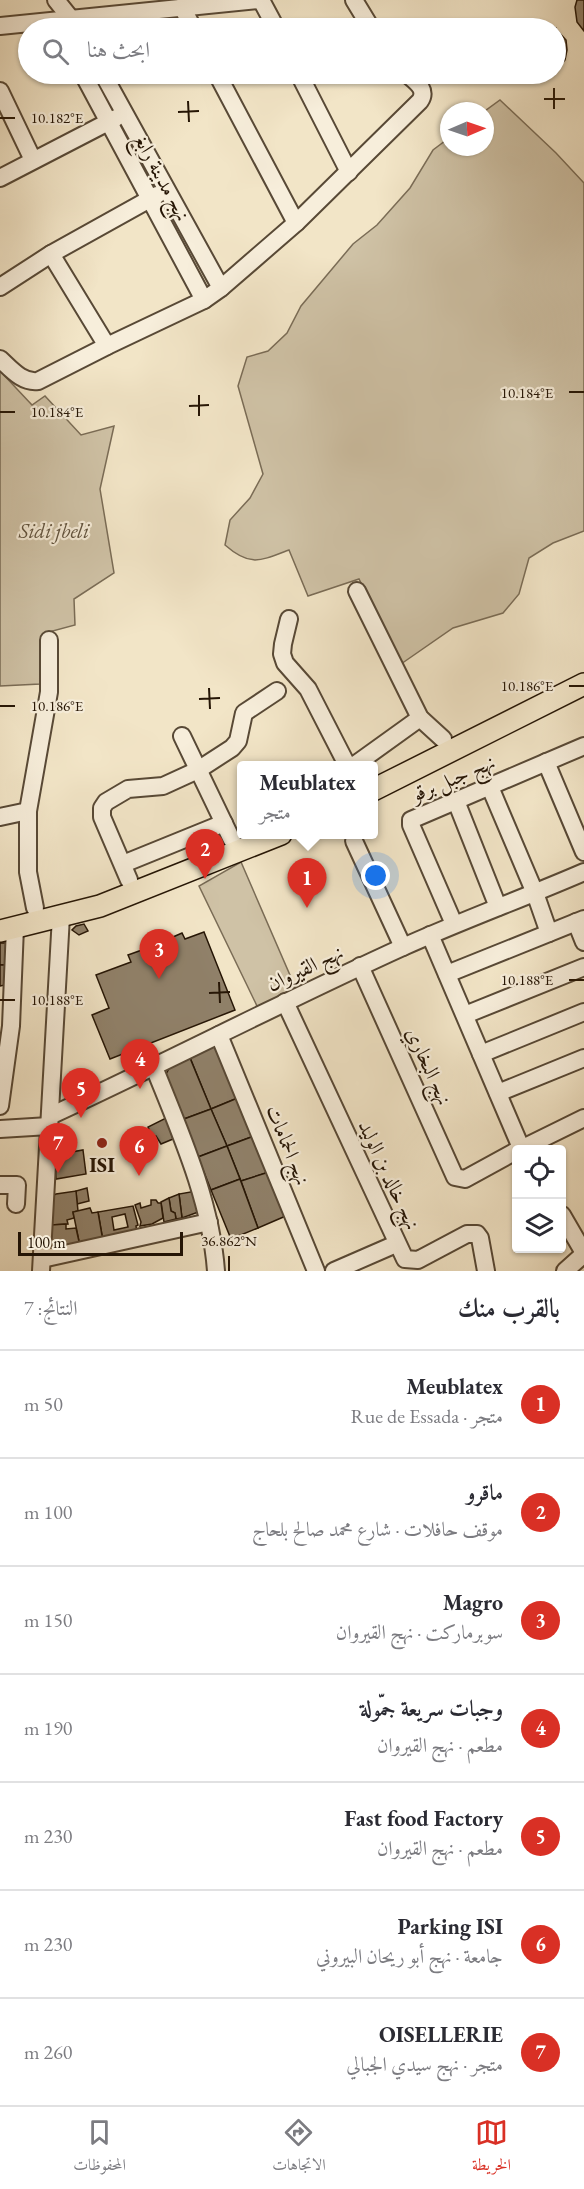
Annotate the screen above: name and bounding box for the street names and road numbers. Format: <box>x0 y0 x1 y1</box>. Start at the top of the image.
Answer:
street label: نهج مدينة رابغ <box>123 128 197 228</box>
street label: نهج جبل برقو <box>405 748 501 814</box>
street label: نهج القيروان <box>262 938 350 1002</box>
street label: نهج البخاري <box>395 1023 459 1111</box>
street label: نهج الحمامات <box>255 1101 317 1191</box>
street label: نهج خالد بن الوليد <box>347 1116 427 1236</box>

